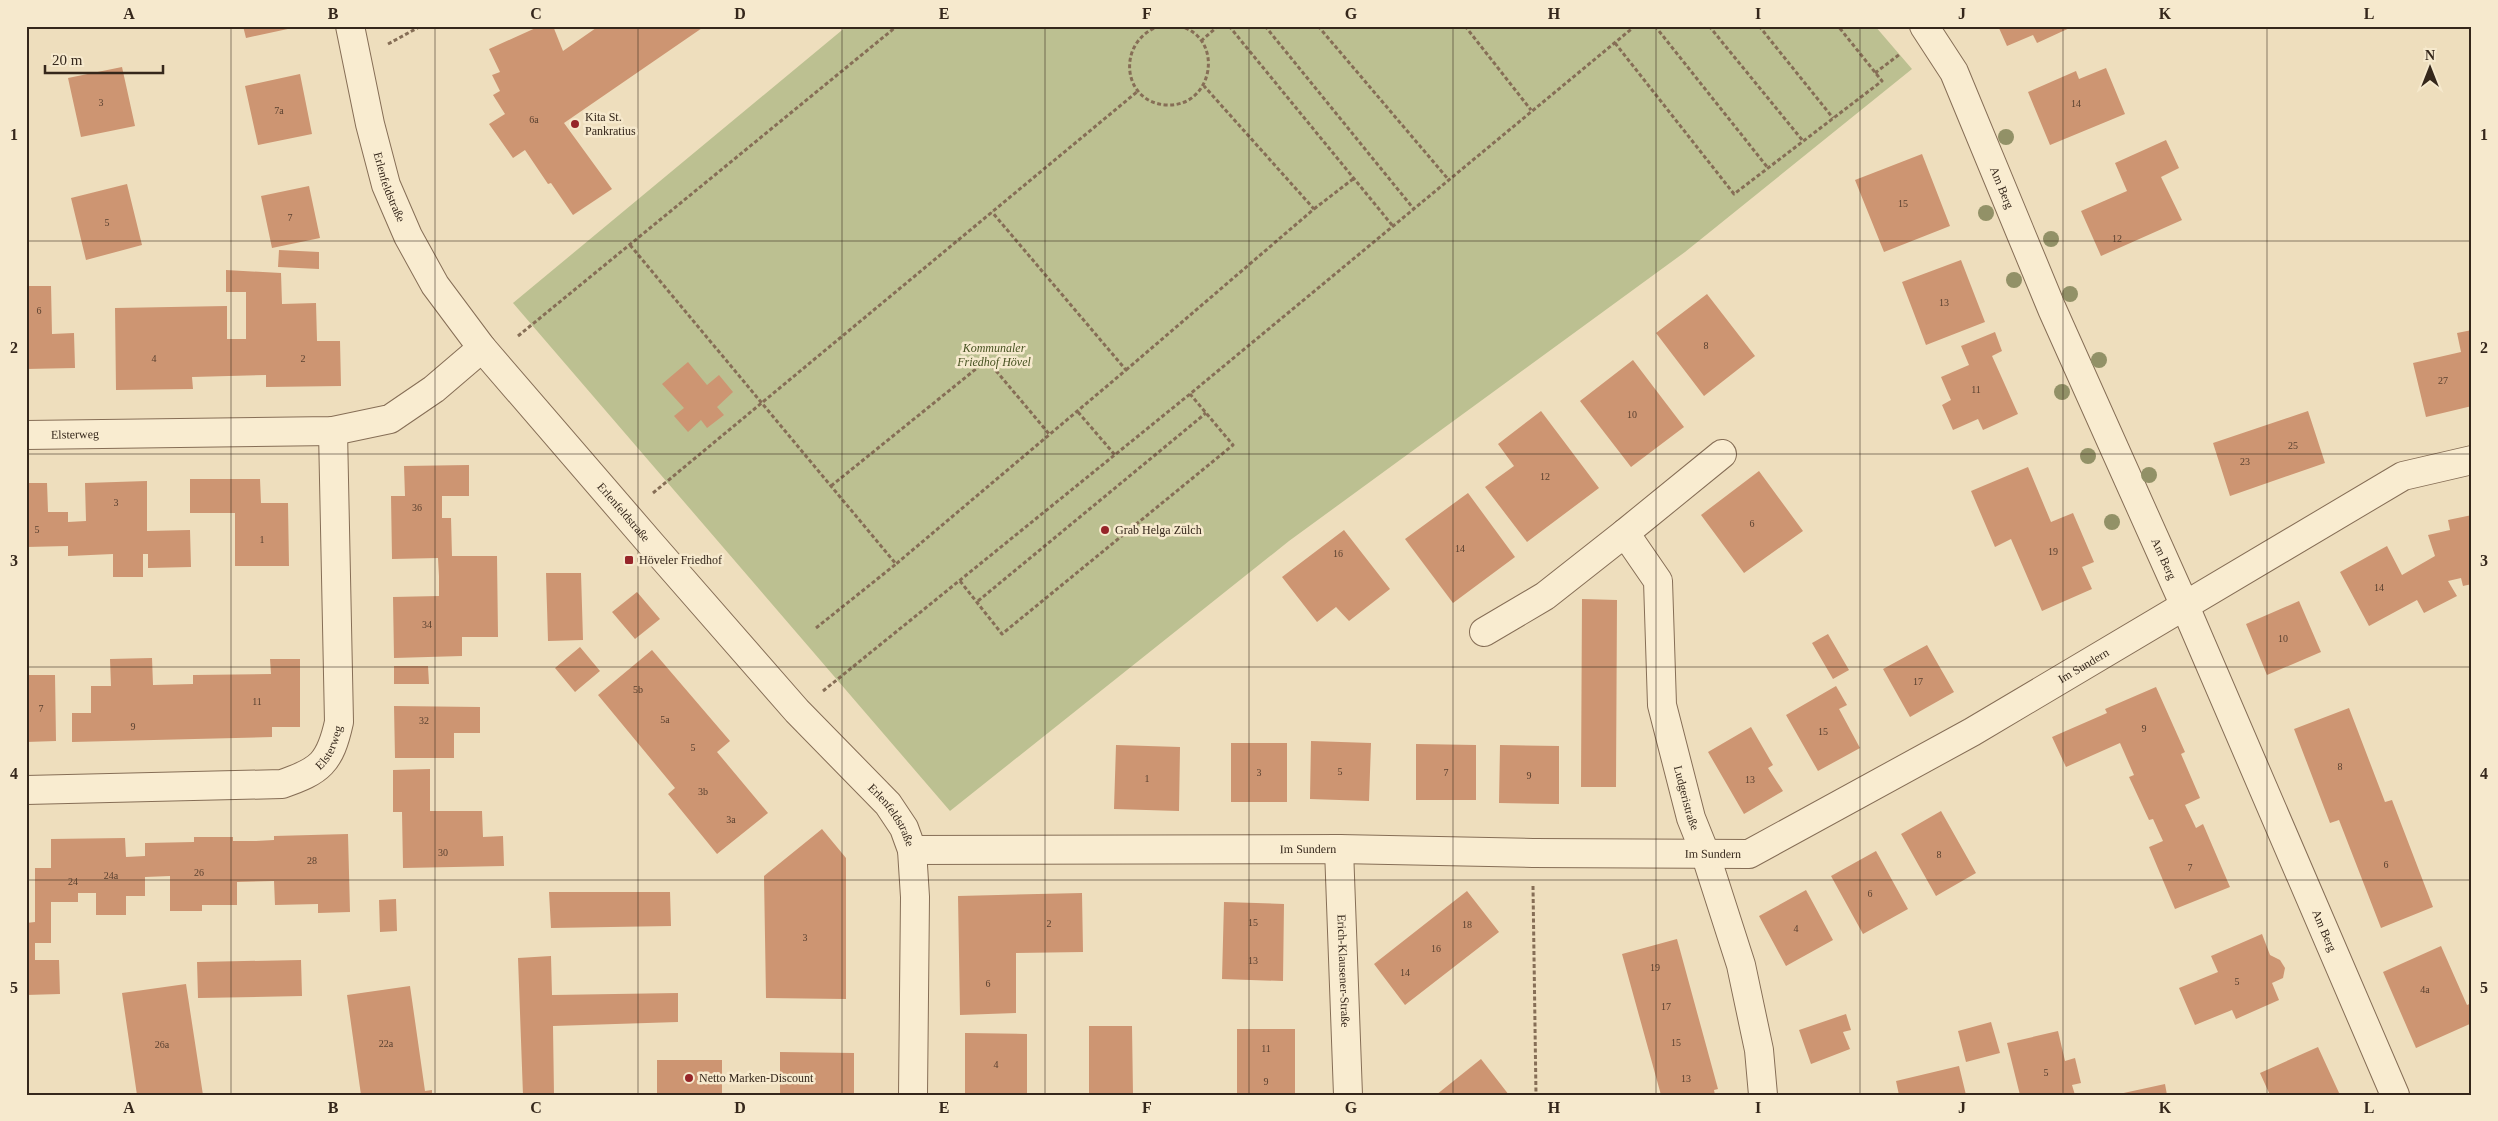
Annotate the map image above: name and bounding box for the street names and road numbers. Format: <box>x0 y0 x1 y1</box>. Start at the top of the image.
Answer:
street label: Erlenfeldstraße <box>371 151 408 224</box>
street label: Am Berg <box>1987 165 2017 211</box>
street label: Elsterweg <box>51 427 99 442</box>
street label: Erlenfeldstraße <box>594 480 653 545</box>
street label: Am Berg <box>2148 536 2179 582</box>
street label: Im Sundern <box>2056 645 2111 686</box>
street label: Elsterweg <box>312 724 345 773</box>
street label: Ludgeristraße <box>1671 764 1702 832</box>
street label: Erlenfeldstraße <box>865 781 917 848</box>
street label: Im Sundern <box>1280 842 1336 856</box>
street label: Im Sundern <box>1685 847 1741 861</box>
street label: Am Berg <box>2309 908 2339 954</box>
street label: Erich-Klausener-Straße <box>1334 914 1353 1028</box>

